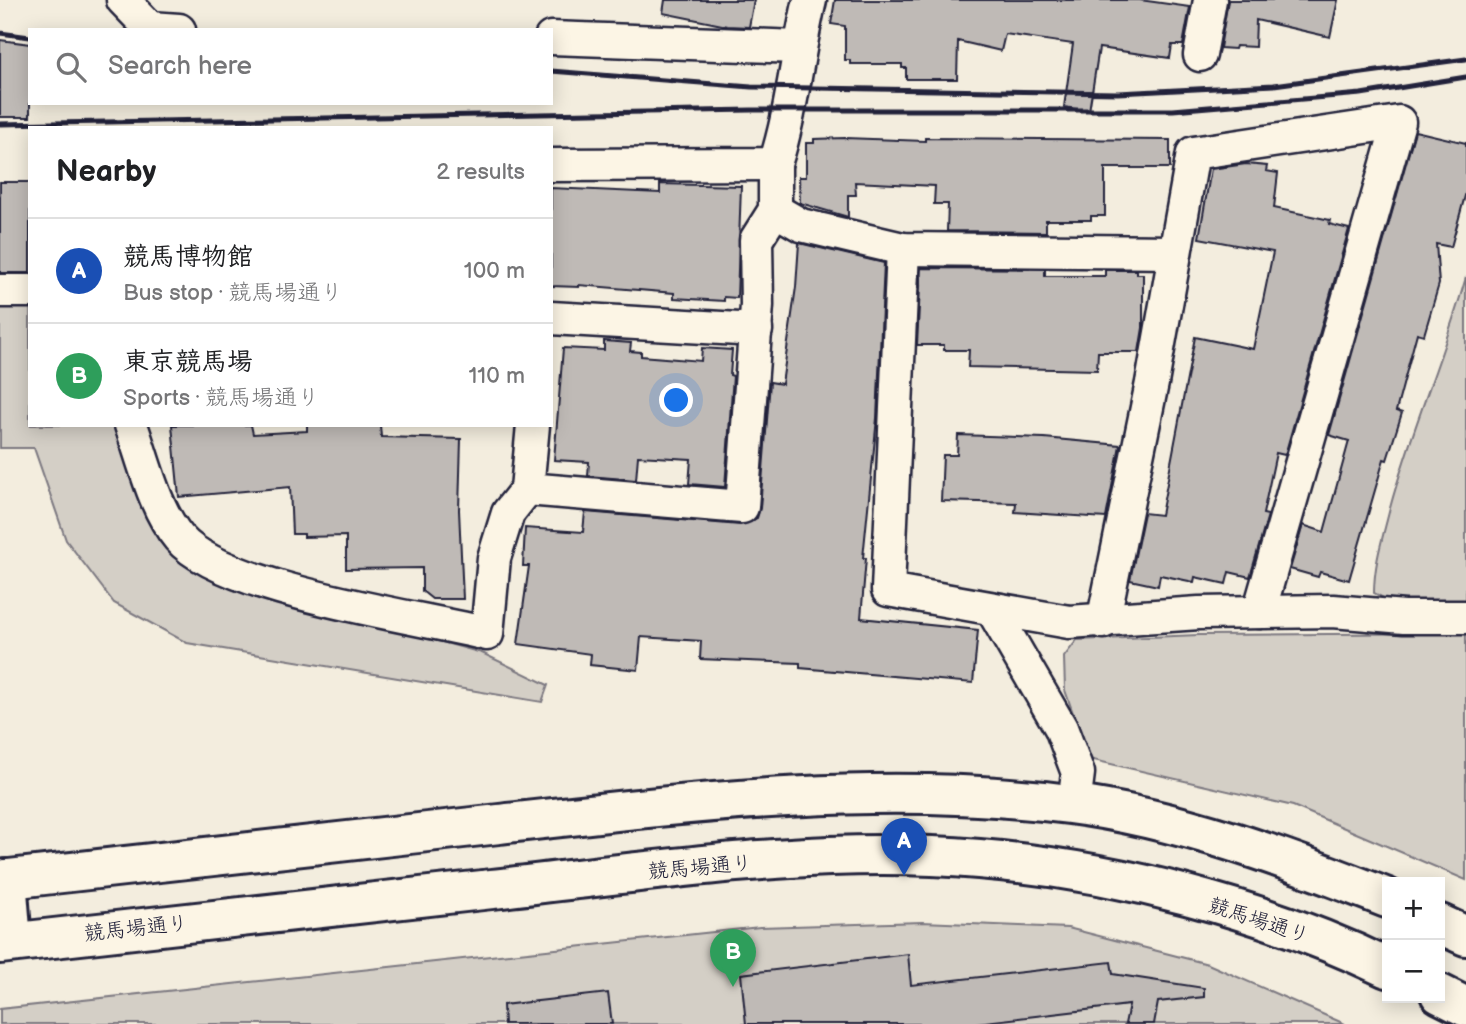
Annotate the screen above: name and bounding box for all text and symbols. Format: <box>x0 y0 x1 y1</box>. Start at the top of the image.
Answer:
search box <box>28 28 553 105</box>
icon: search <box>52 48 90 86</box>
text: Search here <box>108 51 252 82</box>
text: Nearby <box>56 154 156 190</box>
text: 2 results <box>436 158 525 186</box>
text: 競馬博物館 <box>123 242 253 273</box>
text: A <box>72 257 86 285</box>
text: 100 m <box>464 257 525 285</box>
text: Bus stop · 競馬場通り <box>123 279 343 307</box>
text: 東京競馬場 <box>123 347 253 378</box>
text: B <box>71 362 87 390</box>
text: 110 m <box>468 362 525 390</box>
your location <box>659 383 693 417</box>
text: Sports · 競馬場通り <box>123 384 320 412</box>
pin: A <box>881 818 927 876</box>
street label: 競馬場通り <box>647 850 753 885</box>
map controls <box>1382 877 1445 1003</box>
button: + <box>1382 877 1445 940</box>
street label: 競馬場通り <box>1205 892 1313 949</box>
street label: 競馬場通り <box>83 911 190 946</box>
pin: B <box>710 929 756 987</box>
button: − <box>1382 940 1445 1003</box>

